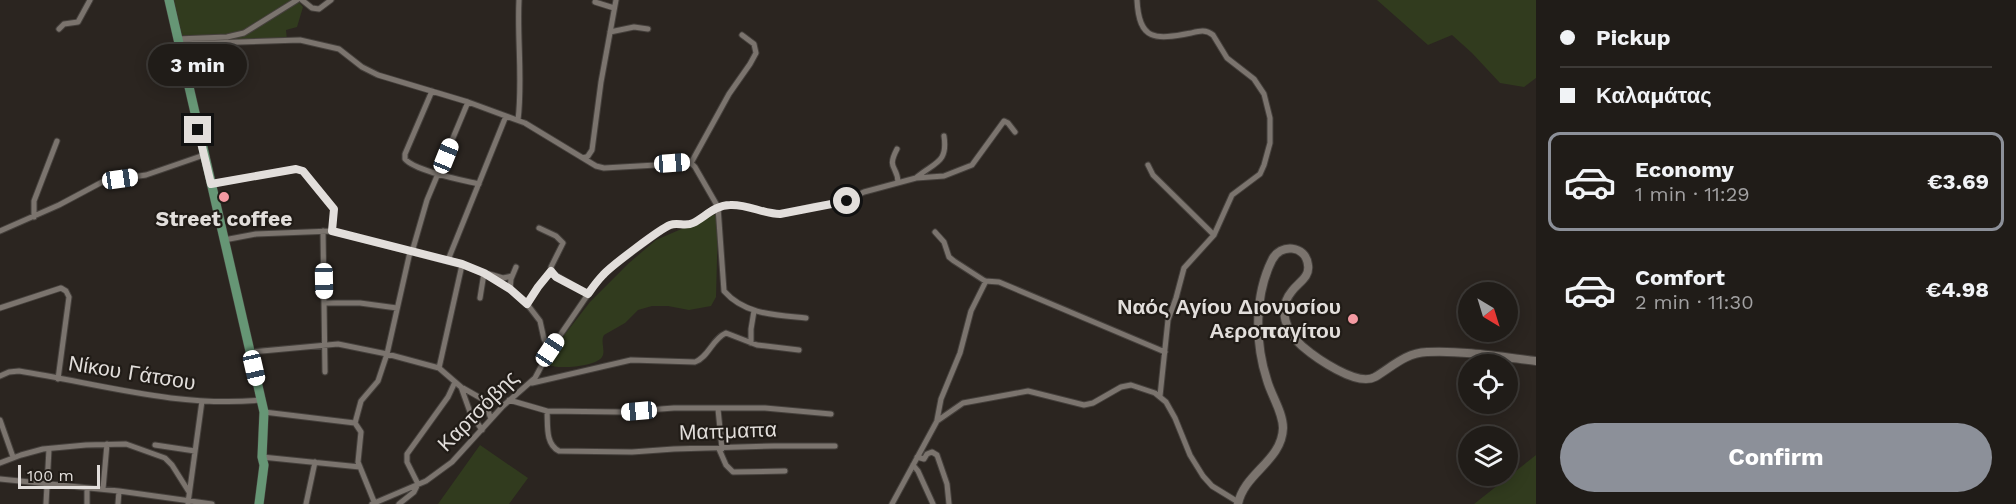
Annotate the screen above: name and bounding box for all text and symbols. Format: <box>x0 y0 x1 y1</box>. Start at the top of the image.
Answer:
text: Pickup <box>1596 25 1671 50</box>
callout: 3 min <box>148 43 248 85</box>
text: 3 min <box>170 53 225 77</box>
text: Καλαμάτας <box>1596 83 1712 108</box>
route end <box>184 116 211 143</box>
car <box>431 136 461 176</box>
car <box>653 153 691 173</box>
icon: car <box>1563 155 1617 209</box>
text: Economy <box>1635 157 1734 182</box>
car <box>101 168 139 190</box>
text: €3.69 <box>1927 169 1989 194</box>
text: 1 min · 11:29 <box>1635 182 1750 206</box>
route start <box>833 187 860 214</box>
marker: Street coffee <box>217 190 231 204</box>
place label: Street coffee <box>156 206 292 231</box>
car <box>315 263 333 299</box>
icon: car <box>1563 263 1617 317</box>
text: Comfort <box>1635 265 1725 290</box>
text: €4.98 <box>1926 277 1989 302</box>
north arrow <box>1458 282 1518 342</box>
map controls <box>1458 282 1518 486</box>
text: 2 min · 11:30 <box>1635 290 1754 314</box>
place label: Ναός Αγίου Διονυσίου Αεροπαγίτου <box>1117 294 1341 343</box>
marker: Ναός Αγίου Διονυσίου Αεροπαγίτου <box>1346 312 1360 326</box>
car <box>532 330 568 370</box>
car <box>241 348 267 388</box>
street label: Νίκου Γάτσου <box>67 350 197 395</box>
button: locate <box>1458 354 1518 414</box>
street label: Καρτσόβης <box>432 365 523 456</box>
car <box>620 400 658 422</box>
street label: Μαπμαπα <box>679 416 777 445</box>
button: Confirm <box>1560 423 1992 492</box>
button: layers <box>1458 426 1518 486</box>
scale bar <box>18 462 100 490</box>
text: 100 m <box>27 466 74 485</box>

